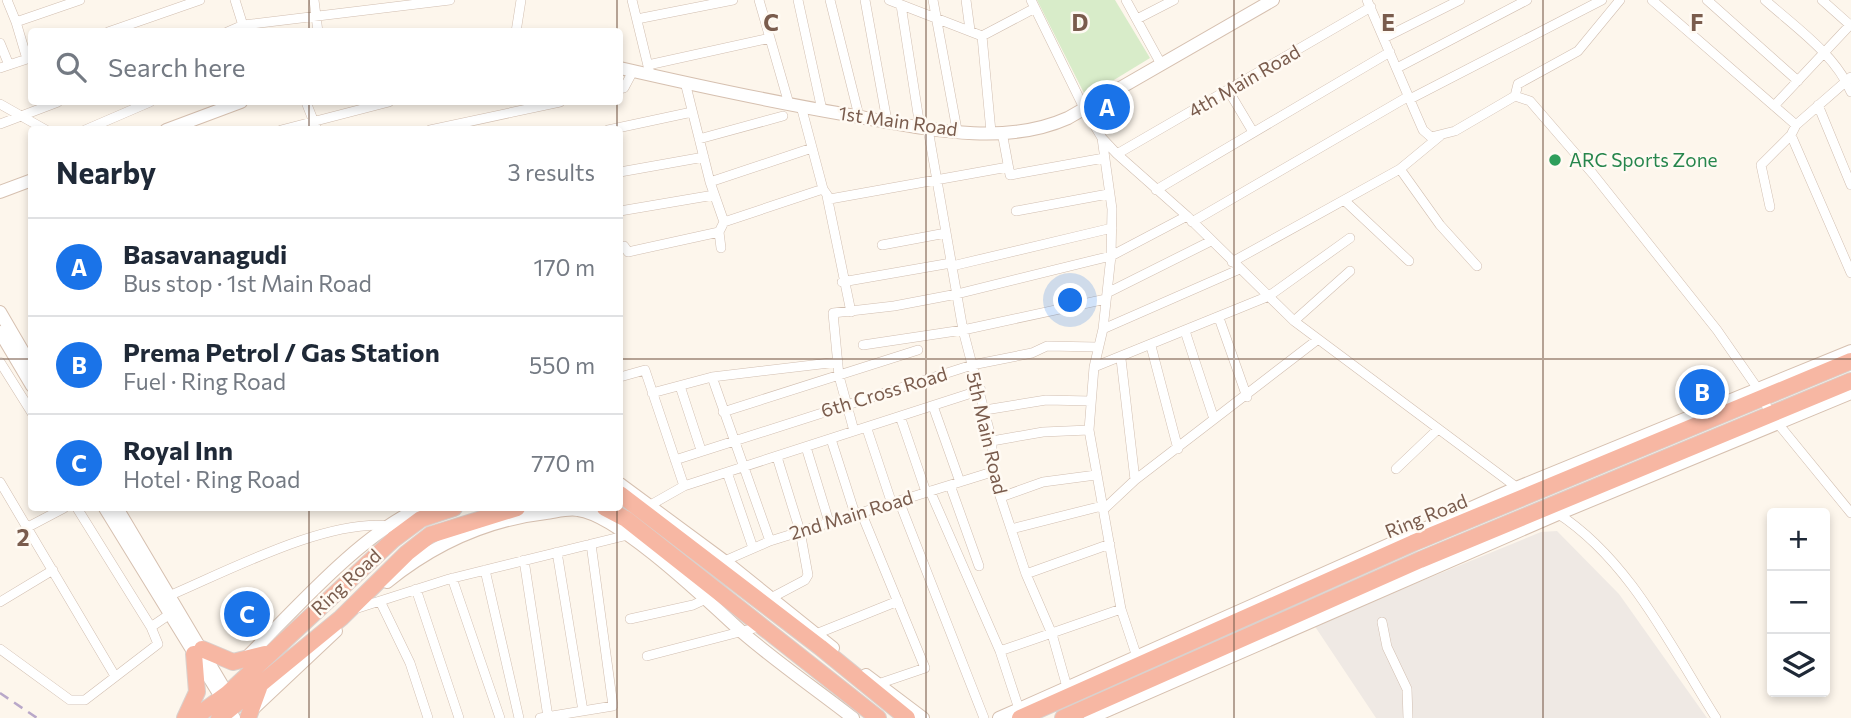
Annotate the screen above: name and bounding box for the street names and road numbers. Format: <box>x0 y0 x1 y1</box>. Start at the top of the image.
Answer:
street label: 4th Main Road <box>1184 39 1304 122</box>
street label: 1st Main Road <box>837 101 959 140</box>
street label: 6th Cross Road <box>818 361 950 422</box>
street label: 5th Main Road <box>962 369 1013 496</box>
street label: 2nd Main Road <box>786 485 915 544</box>
street label: Ring Road <box>1381 489 1470 542</box>
street label: Ring Road <box>306 544 385 620</box>

